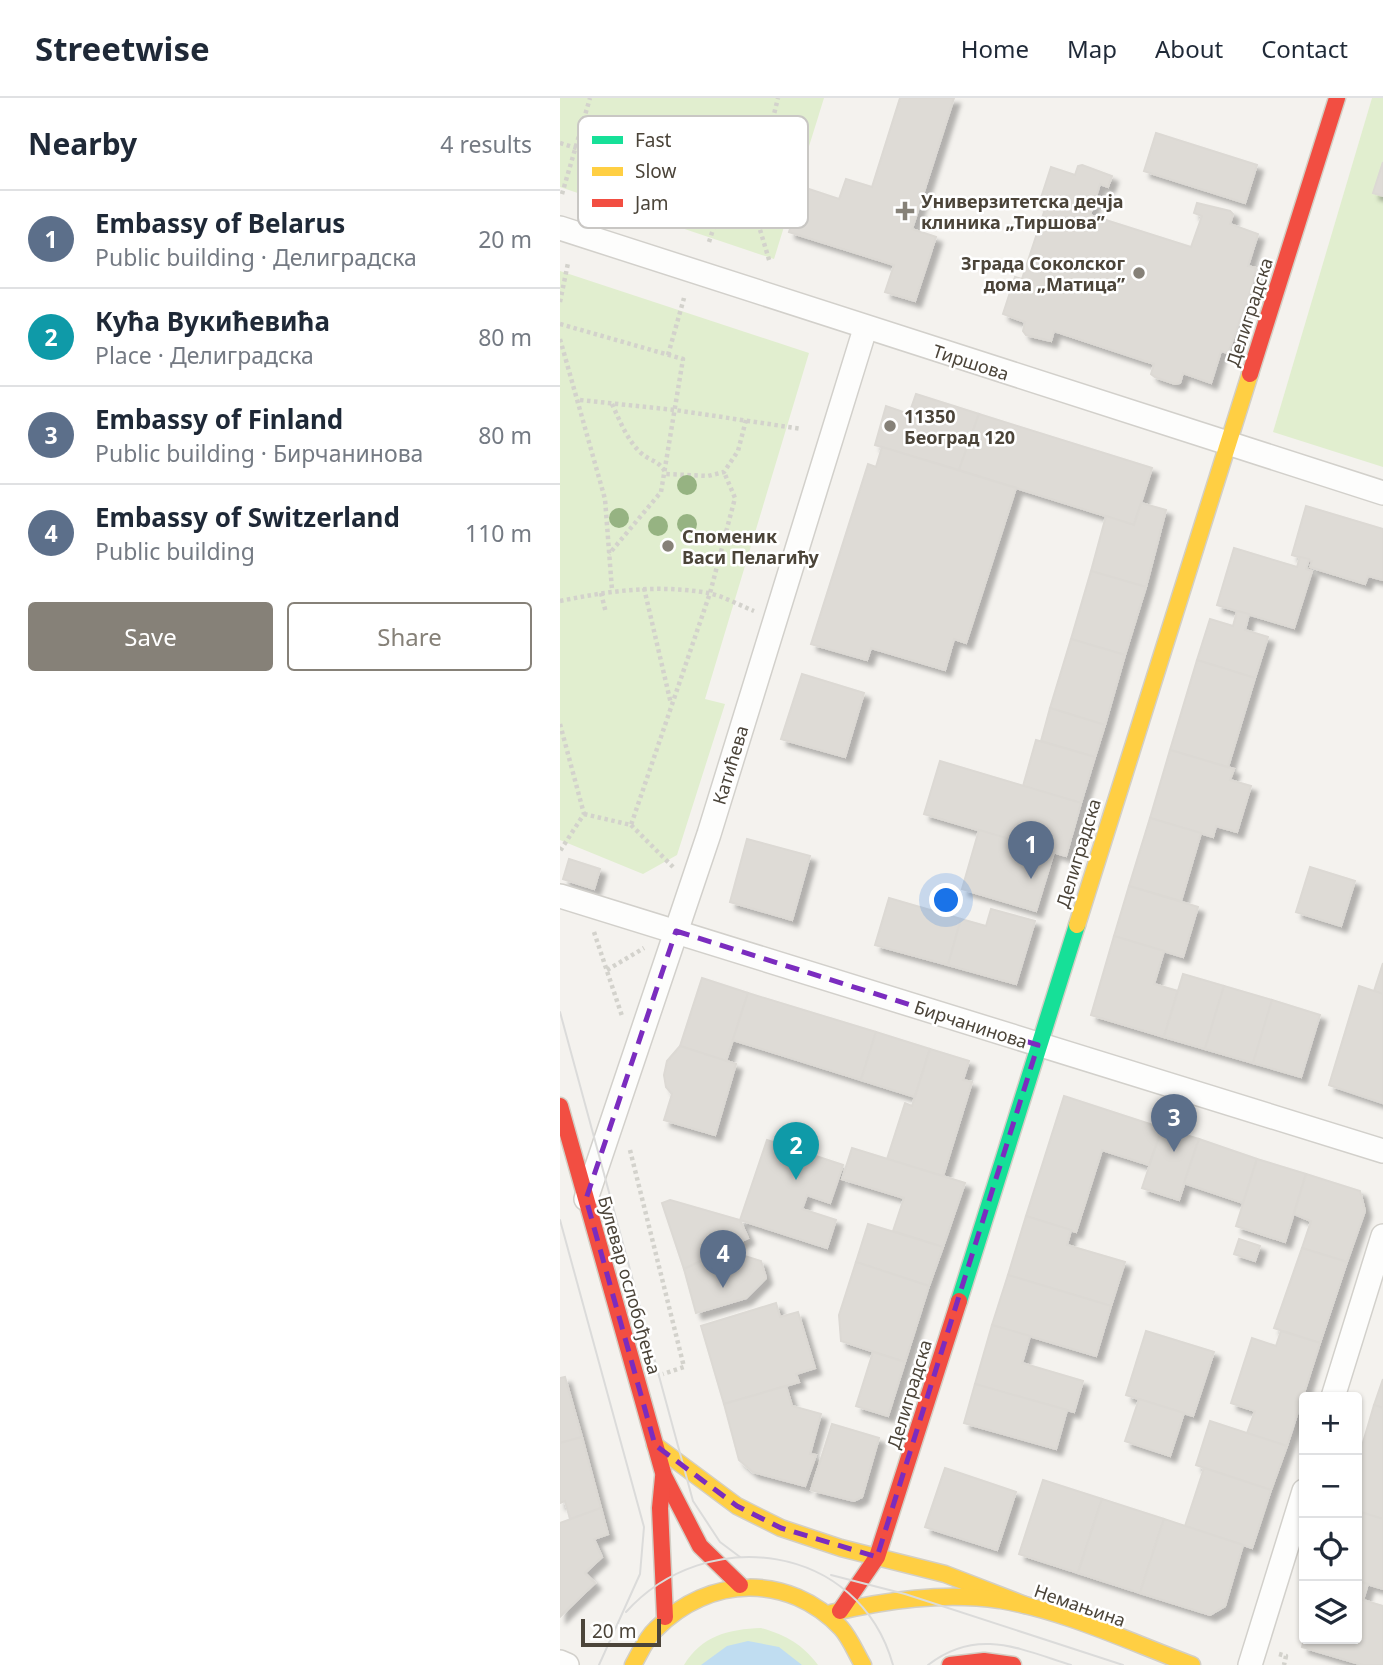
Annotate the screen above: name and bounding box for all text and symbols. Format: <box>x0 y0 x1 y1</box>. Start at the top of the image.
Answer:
text: Streetwise <box>35 26 210 71</box>
text: Home <box>961 32 1029 65</box>
text: Map <box>1067 32 1117 65</box>
text: About <box>1155 32 1223 65</box>
text: Contact <box>1261 32 1348 65</box>
legend <box>578 116 808 228</box>
text: Nearby <box>28 123 137 164</box>
text: Fast <box>635 127 672 153</box>
text: 4 results <box>440 128 532 160</box>
text: Slow <box>635 158 676 184</box>
place label: Универзитетска дечја клиника „Тиршова” <box>921 189 1124 234</box>
text: Jam <box>633 190 669 216</box>
marker: Универзитетска дечја клиника „Тиршова” <box>895 201 915 221</box>
text: Embassy of Belarus <box>95 205 345 241</box>
text: 1 <box>44 223 58 255</box>
text: 20 m <box>478 223 532 255</box>
text: Public building · Делиградска <box>95 241 417 273</box>
place label: Зграда Соколског дома „Матица” <box>961 251 1125 296</box>
street label: Делиградска <box>1220 255 1278 369</box>
marker: Зграда Соколског дома „Матица” <box>1131 265 1147 281</box>
text: Кућа Вукићевића <box>95 303 330 339</box>
text: 2 <box>44 321 58 353</box>
text: 80 m <box>478 321 532 353</box>
street label: Тиршова <box>930 338 1012 386</box>
text: Place · Делиградска <box>95 339 314 371</box>
text: Embassy of Finland <box>95 401 343 437</box>
place label: 11350 Београд 120 <box>904 404 1015 449</box>
marker: 11350 Београд 120 <box>882 418 898 434</box>
text: 3 <box>44 419 58 451</box>
text: 80 m <box>478 419 532 451</box>
text: Public building · Бирчанинова <box>95 437 423 469</box>
text: Embassy of Switzerland <box>95 499 400 535</box>
text: 4 <box>44 517 58 549</box>
text: 110 m <box>465 517 532 549</box>
place label: Споменик Васи Пелагићу <box>682 524 820 569</box>
text: Public building <box>95 535 255 567</box>
marker: Споменик Васи Пелагићу <box>660 538 676 554</box>
button: Save <box>28 602 273 671</box>
button: Share <box>287 602 532 671</box>
street label: Катићева <box>707 722 753 808</box>
street label: Делиградска <box>1050 796 1106 910</box>
pin: 1 <box>1008 821 1054 879</box>
your location <box>929 883 963 917</box>
street label: Бирчанинова <box>911 994 1031 1054</box>
pin: 3 <box>1151 1094 1197 1152</box>
pin: 2 <box>773 1122 819 1180</box>
street label: Булевар ослобођења <box>593 1193 667 1377</box>
pin: 4 <box>700 1230 746 1288</box>
street label: Делиградска <box>881 1337 937 1451</box>
map controls <box>1299 1392 1362 1644</box>
button: + <box>1299 1392 1362 1455</box>
button: − <box>1299 1455 1362 1518</box>
button: locate <box>1299 1518 1362 1581</box>
street label: Немањина <box>1031 1578 1129 1632</box>
button: layers <box>1299 1581 1362 1644</box>
scale bar <box>581 1616 662 1648</box>
text: 20 m <box>592 1618 636 1644</box>

